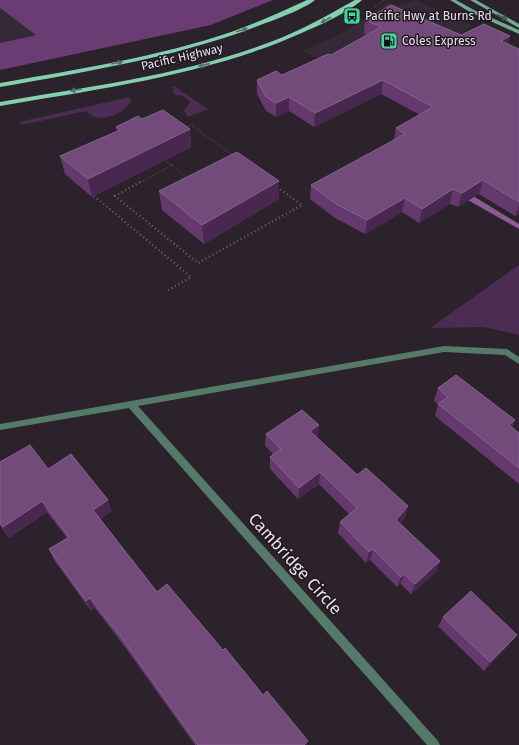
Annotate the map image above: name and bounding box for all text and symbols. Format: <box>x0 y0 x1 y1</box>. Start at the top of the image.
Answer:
bus stop icon: Pacific Hwy at Burns Rd <box>342 6 362 26</box>
place label: Pacific Hwy at Burns Rd <box>365 9 492 23</box>
one-way arrow <box>496 14 508 20</box>
one-way arrow <box>320 17 331 23</box>
one-way arrow <box>237 27 249 33</box>
fuel station icon: Coles Express <box>379 31 399 51</box>
place label: Coles Express <box>402 34 476 48</box>
street label: Pacific Highway <box>140 41 224 73</box>
one-way arrow <box>111 60 123 66</box>
one-way arrow <box>198 62 210 68</box>
one-way arrow <box>70 87 82 93</box>
street label: Cambridge Circle <box>244 509 346 619</box>

